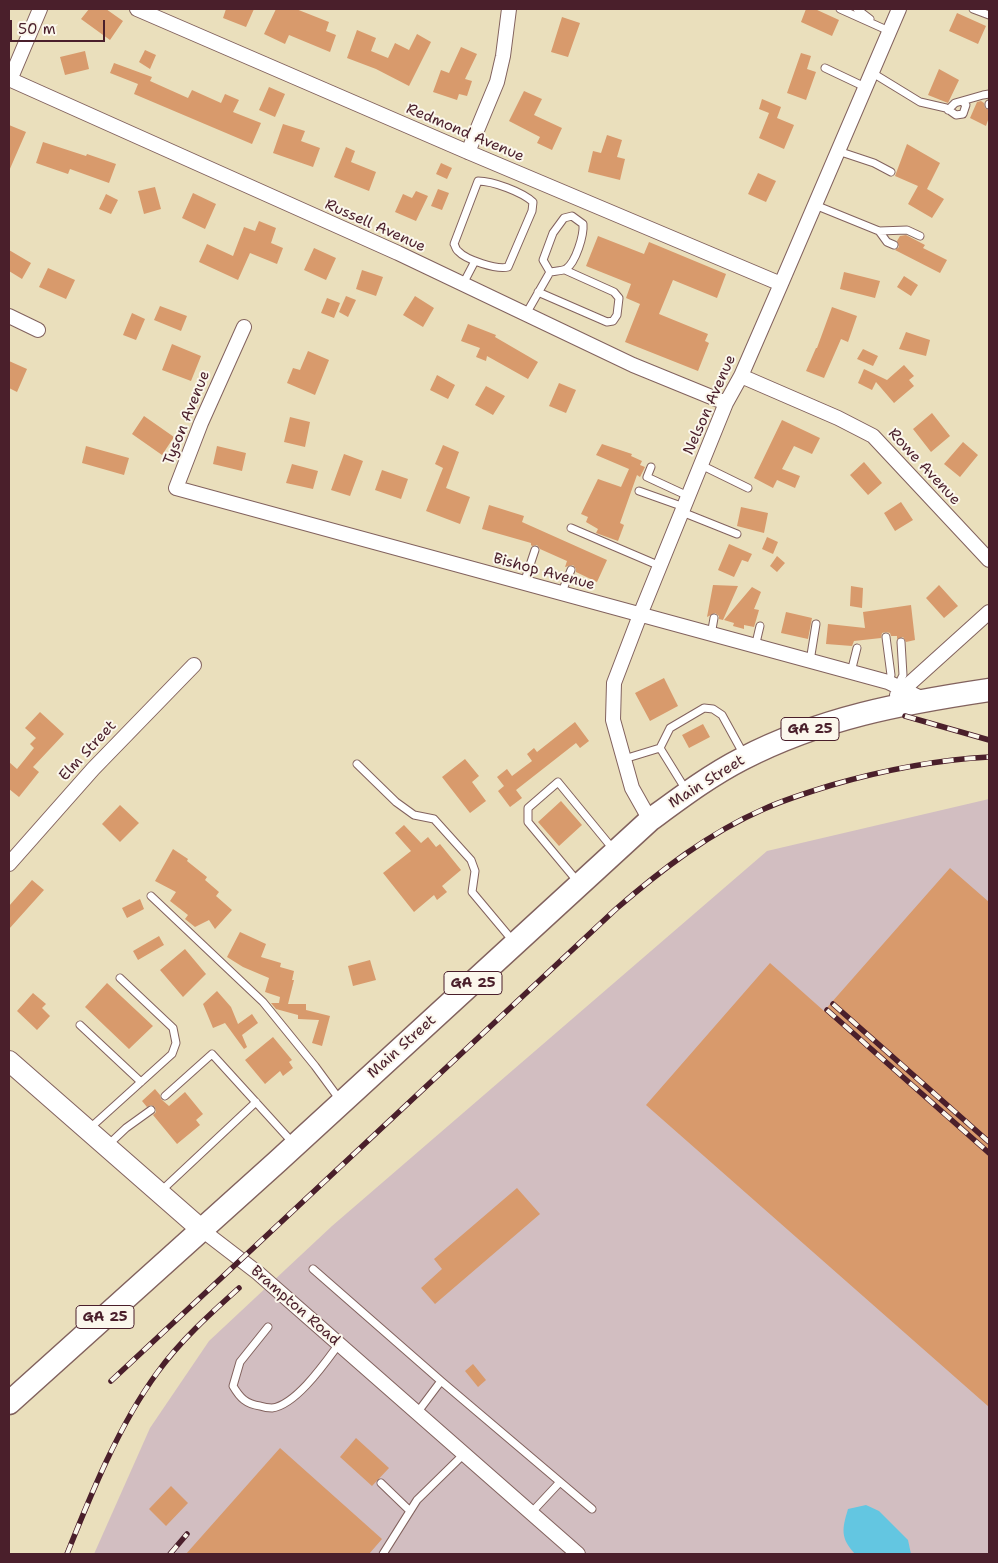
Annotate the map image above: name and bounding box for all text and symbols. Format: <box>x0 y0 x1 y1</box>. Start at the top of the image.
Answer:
scale bar <box>12 10 108 42</box>
text: 50 m <box>18 19 56 39</box>
street label: Redmond Avenue <box>403 100 527 166</box>
street label: Russell Avenue <box>322 196 428 256</box>
street label: Nelson Avenue <box>680 352 740 458</box>
street label: Tyson Avenue <box>160 368 214 468</box>
street label: Rowe Avenue <box>884 425 964 509</box>
street label: Bishop Avenue <box>491 550 597 594</box>
street label: Elm Street <box>56 717 120 785</box>
road number: GA 25 <box>781 718 839 741</box>
street label: Main Street <box>666 752 748 812</box>
road number: GA 25 <box>444 971 502 994</box>
street label: Main Street <box>364 1012 440 1082</box>
street label: Brampton Road <box>247 1262 343 1350</box>
road number: GA 25 <box>76 1305 134 1328</box>

